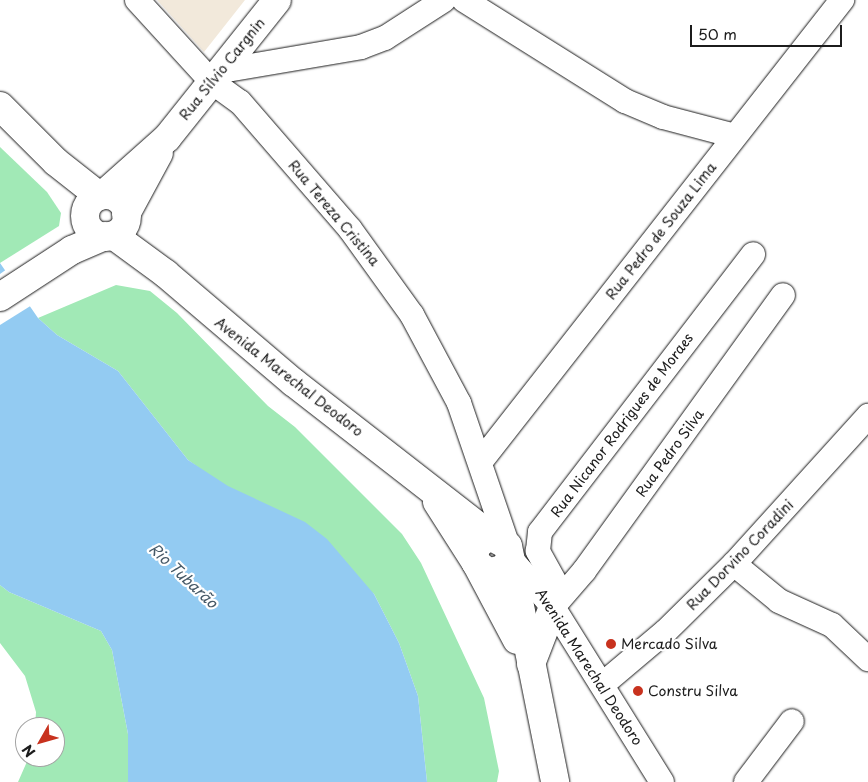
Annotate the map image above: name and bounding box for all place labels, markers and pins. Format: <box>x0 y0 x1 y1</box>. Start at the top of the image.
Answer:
place label: Mercado Silva <box>621 636 717 652</box>
marker: Mercado Silva <box>605 638 617 650</box>
place label: Constru Silva <box>648 683 739 699</box>
marker: Constru Silva <box>632 685 644 697</box>

